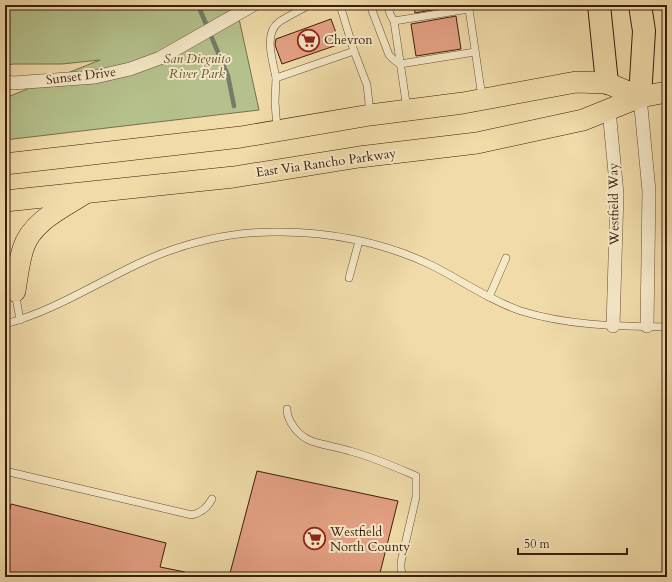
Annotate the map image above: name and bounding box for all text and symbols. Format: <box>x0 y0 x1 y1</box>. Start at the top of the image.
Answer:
supermarket icon: Chevron <box>296 27 322 53</box>
place label: Chevron <box>324 31 373 49</box>
park label: San Dieguito River Park <box>163 50 231 83</box>
street label: Sunset Drive <box>45 63 117 89</box>
street label: East Via Rancho Parkway <box>255 144 397 182</box>
street label: Westfield Way <box>604 162 624 246</box>
place label: Westfield North County <box>329 523 410 556</box>
supermarket icon: Westfield North County <box>301 526 327 552</box>
scale bar <box>518 530 627 556</box>
text: 50 m <box>524 536 551 552</box>

